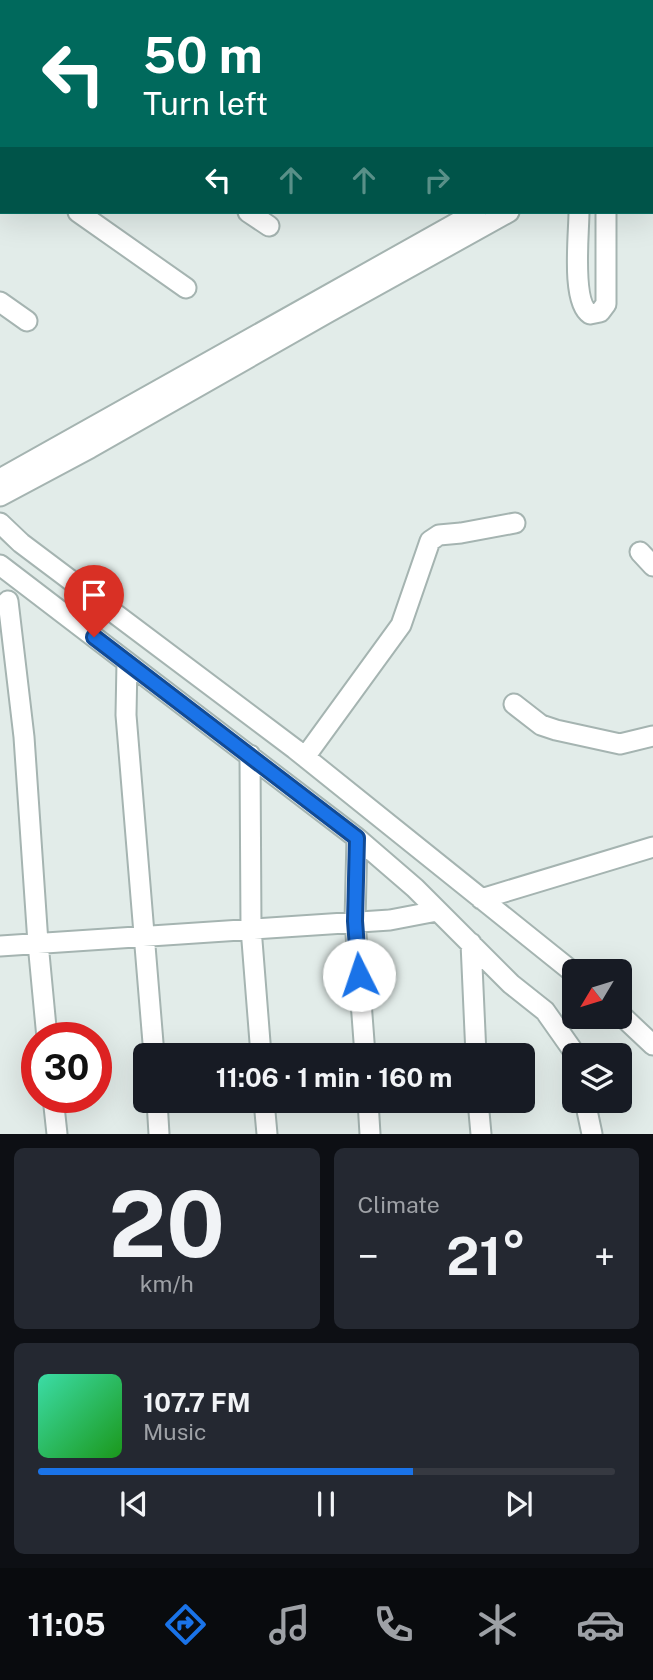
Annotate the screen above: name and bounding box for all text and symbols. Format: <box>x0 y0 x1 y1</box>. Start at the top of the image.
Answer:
text: 50 m <box>143 26 263 84</box>
icon: left <box>28 28 119 119</box>
text: Turn left <box>143 85 268 122</box>
icon: left <box>199 161 237 199</box>
icon: ahead <box>272 161 310 199</box>
icon: ahead <box>345 161 383 199</box>
icon: right <box>418 161 456 199</box>
pin <box>64 565 124 637</box>
icon: arrive <box>75 576 113 614</box>
position arrow <box>322 938 396 1012</box>
north arrow <box>562 959 632 1029</box>
map controls <box>562 959 632 1113</box>
speed limit sign: 30 <box>21 1022 112 1113</box>
button: layers <box>562 1043 632 1113</box>
text: 11:06 · 1 min · 160 m <box>216 1062 452 1093</box>
text: 20 <box>109 1171 225 1277</box>
text: Climate <box>358 1191 440 1218</box>
text: 21° <box>446 1226 526 1287</box>
text: − <box>358 1234 379 1279</box>
text: + <box>594 1234 615 1279</box>
text: km/h <box>140 1270 194 1297</box>
text: 107.7 FM <box>143 1387 251 1418</box>
text: Music <box>143 1418 207 1445</box>
icon: previous <box>115 1485 153 1523</box>
icon: pause <box>307 1485 345 1523</box>
icon: next <box>500 1485 538 1523</box>
icon: directions <box>161 1600 210 1649</box>
icon: music <box>265 1600 314 1649</box>
icon: phone <box>369 1600 418 1649</box>
icon: climate <box>473 1600 522 1649</box>
icon: car <box>576 1600 625 1649</box>
text: 11:05 <box>27 1606 106 1643</box>

